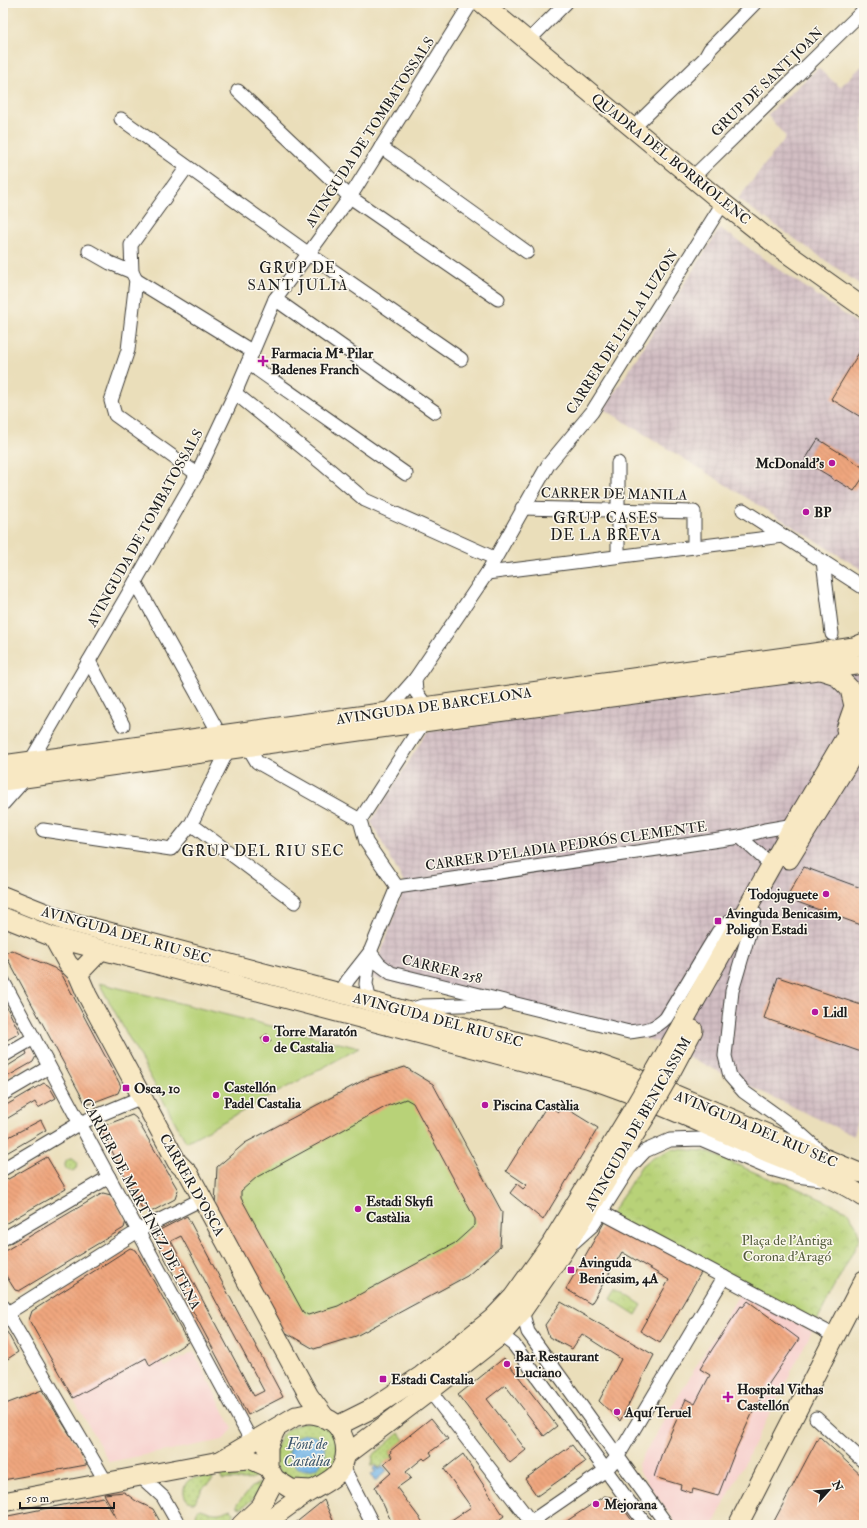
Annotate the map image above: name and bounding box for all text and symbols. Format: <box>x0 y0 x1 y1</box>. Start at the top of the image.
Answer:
street label: GRUP DE SANT JOAN <box>707 24 827 140</box>
street label: AVINGUDA DE TOMBATOSSALS <box>301 34 438 231</box>
street label: QUADRA DEL BORRIOLENC <box>588 90 754 228</box>
street label: CARRER DE L'ILLA LUZON <box>562 246 682 418</box>
district label: GRUP DE SANT JULIÀ <box>248 259 348 296</box>
place label: Farmacia Mª Pilar Badenes Franch <box>271 345 374 378</box>
marker: Farmacia Mª Pilar Badenes Franch <box>258 356 268 366</box>
street label: AVINGUDA DE TOMBATOSSALS <box>83 426 207 631</box>
place label: McDonald's <box>754 455 824 472</box>
marker: McDonald's <box>827 458 837 468</box>
street label: CARRER DE MANILA <box>541 484 687 504</box>
place label: BP <box>814 504 832 521</box>
marker: BP <box>801 507 811 517</box>
district label: GRUP CASES DE LA BREVA <box>550 509 662 545</box>
street label: AVINGUDA DE BARCELONA <box>334 684 533 728</box>
street label: CARRER D'ELADIA PEDRÓS CLEMENTE <box>424 818 708 874</box>
district label: GRUP DEL RIU SEC <box>182 842 344 861</box>
place label: Todojuguete <box>747 886 818 904</box>
marker: Todojuguete <box>821 889 831 899</box>
street label: AVINGUDA DEL RIU SEC <box>38 902 213 967</box>
place label: Avinguda Benicasim, Poligon Estadi <box>725 905 842 939</box>
marker: Avinguda Benicasim, Poligon Estadi <box>713 916 723 926</box>
street label: CARRER 258 <box>400 951 484 987</box>
street label: AVINGUDA DEL RIU SEC <box>350 989 525 1051</box>
place label: Lidl <box>823 1004 848 1021</box>
marker: Lidl <box>810 1007 820 1017</box>
place label: Torre Maratón de Castalia <box>273 1023 358 1056</box>
marker: Torre Maratón de Castalia <box>261 1034 271 1044</box>
street label: AVINGUDA DE BENICÀSSIM <box>581 1034 695 1215</box>
place label: Castellón Padel Castalia <box>224 1079 302 1112</box>
place label: Osca, 10 <box>134 1080 180 1097</box>
marker: Osca, 10 <box>121 1083 131 1093</box>
street label: AVINGUDA DEL RIU SEC <box>671 1087 840 1171</box>
marker: Castellón Padel Castalia <box>211 1090 221 1100</box>
street label: CARRER DE MARTÍNEZ DE TENA <box>78 1095 204 1313</box>
place label: Piscina Castàlia <box>493 1097 580 1114</box>
marker: Piscina Castàlia <box>480 1100 490 1110</box>
street label: CARRER D'OSCA <box>156 1131 228 1239</box>
place label: Estadi Skyfi Castàlia <box>366 1193 433 1226</box>
marker: Estadi Skyfi Castàlia <box>353 1204 363 1214</box>
park label: Plaça de l'Antiga Corona d'Aragó <box>741 1232 833 1265</box>
place label: Avinguda Benicasim, 4A <box>578 1254 659 1287</box>
marker: Avinguda Benicasim, 4A <box>566 1265 576 1275</box>
place label: Bar Restaurant Luciano <box>515 1348 599 1381</box>
marker: Bar Restaurant Luciano <box>502 1359 512 1369</box>
place label: Estadi Castalia <box>391 1371 475 1388</box>
marker: Estadi Castalia <box>378 1374 388 1384</box>
place label: Hospital Vithas Castellón <box>737 1381 823 1414</box>
marker: Hospital Vithas Castellón <box>722 1391 734 1403</box>
place label: Aquí Teruel <box>624 1404 692 1422</box>
marker: Aquí Teruel <box>612 1407 622 1417</box>
water label: Font de Castàlia <box>283 1435 331 1471</box>
north arrow <box>809 1470 849 1510</box>
text: N <box>829 1477 846 1494</box>
scale bar <box>20 1484 114 1510</box>
text: 50 m <box>26 1491 50 1506</box>
place label: Mejorana <box>603 1496 658 1513</box>
marker: Mejorana <box>591 1499 601 1509</box>

